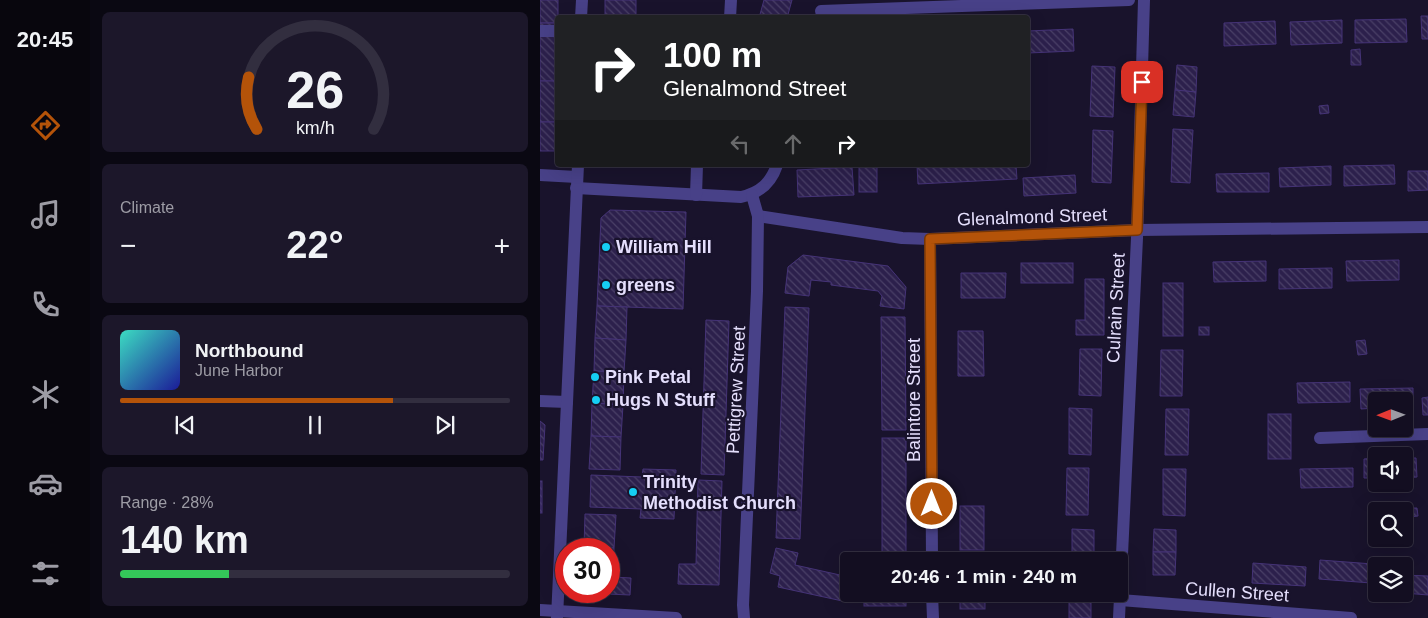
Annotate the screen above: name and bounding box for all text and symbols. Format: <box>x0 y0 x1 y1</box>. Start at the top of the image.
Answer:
text: 20:45 <box>17 27 73 52</box>
icon: right <box>580 35 645 100</box>
text: 100 m <box>663 35 762 74</box>
text: 26 <box>286 61 344 119</box>
pin <box>1121 61 1163 103</box>
icon: arrive <box>1128 68 1156 96</box>
text: Glenalmond Street <box>663 76 846 101</box>
icon: directions <box>28 108 63 143</box>
text: km/h <box>296 118 334 138</box>
icon: left <box>726 130 754 158</box>
icon: ahead <box>779 130 807 158</box>
icon: right <box>832 130 860 158</box>
icon: music <box>28 197 63 232</box>
text: Climate <box>120 199 174 216</box>
street label: Glenalmond Street <box>957 204 1107 230</box>
text: 22° <box>286 224 344 266</box>
text: − <box>120 230 136 261</box>
text: + <box>494 230 510 261</box>
place label: William Hill <box>616 237 712 257</box>
marker: William Hill <box>600 241 612 253</box>
street label: Culrain Street <box>1103 253 1129 363</box>
place label: greens <box>616 275 675 295</box>
marker: greens <box>600 279 612 291</box>
icon: phone <box>28 287 63 322</box>
street label: Pettigrew Street <box>723 326 749 454</box>
street label: Balintore Street <box>904 338 924 462</box>
text: Northbound <box>195 340 304 361</box>
text: June Harbor <box>195 362 283 379</box>
place label: Pink Petal <box>605 367 691 387</box>
marker: Pink Petal <box>589 371 601 383</box>
icon: climate <box>28 377 63 412</box>
place label: Hugs N Stuff <box>606 390 716 410</box>
north arrow <box>1368 392 1412 438</box>
map controls <box>1368 392 1413 602</box>
marker: Hugs N Stuff <box>590 394 602 406</box>
icon: previous <box>171 411 199 439</box>
icon: pause <box>301 411 329 439</box>
icon: next <box>431 411 459 439</box>
button: sound <box>1368 447 1413 492</box>
icon: car <box>28 466 63 501</box>
place label: Trinity Methodist Church <box>643 472 796 513</box>
position arrow <box>905 477 957 529</box>
marker: Trinity Methodist Church <box>627 486 639 498</box>
text: Range · 28% <box>120 494 213 511</box>
button: search <box>1368 502 1413 547</box>
text: 140 km <box>120 519 249 561</box>
speed limit sign: 30 <box>555 538 620 603</box>
icon: filters <box>28 556 63 591</box>
button: layers <box>1368 557 1413 602</box>
text: 20:46 · 1 min · 240 m <box>891 566 1077 587</box>
street label: Cullen Street <box>1184 578 1290 606</box>

